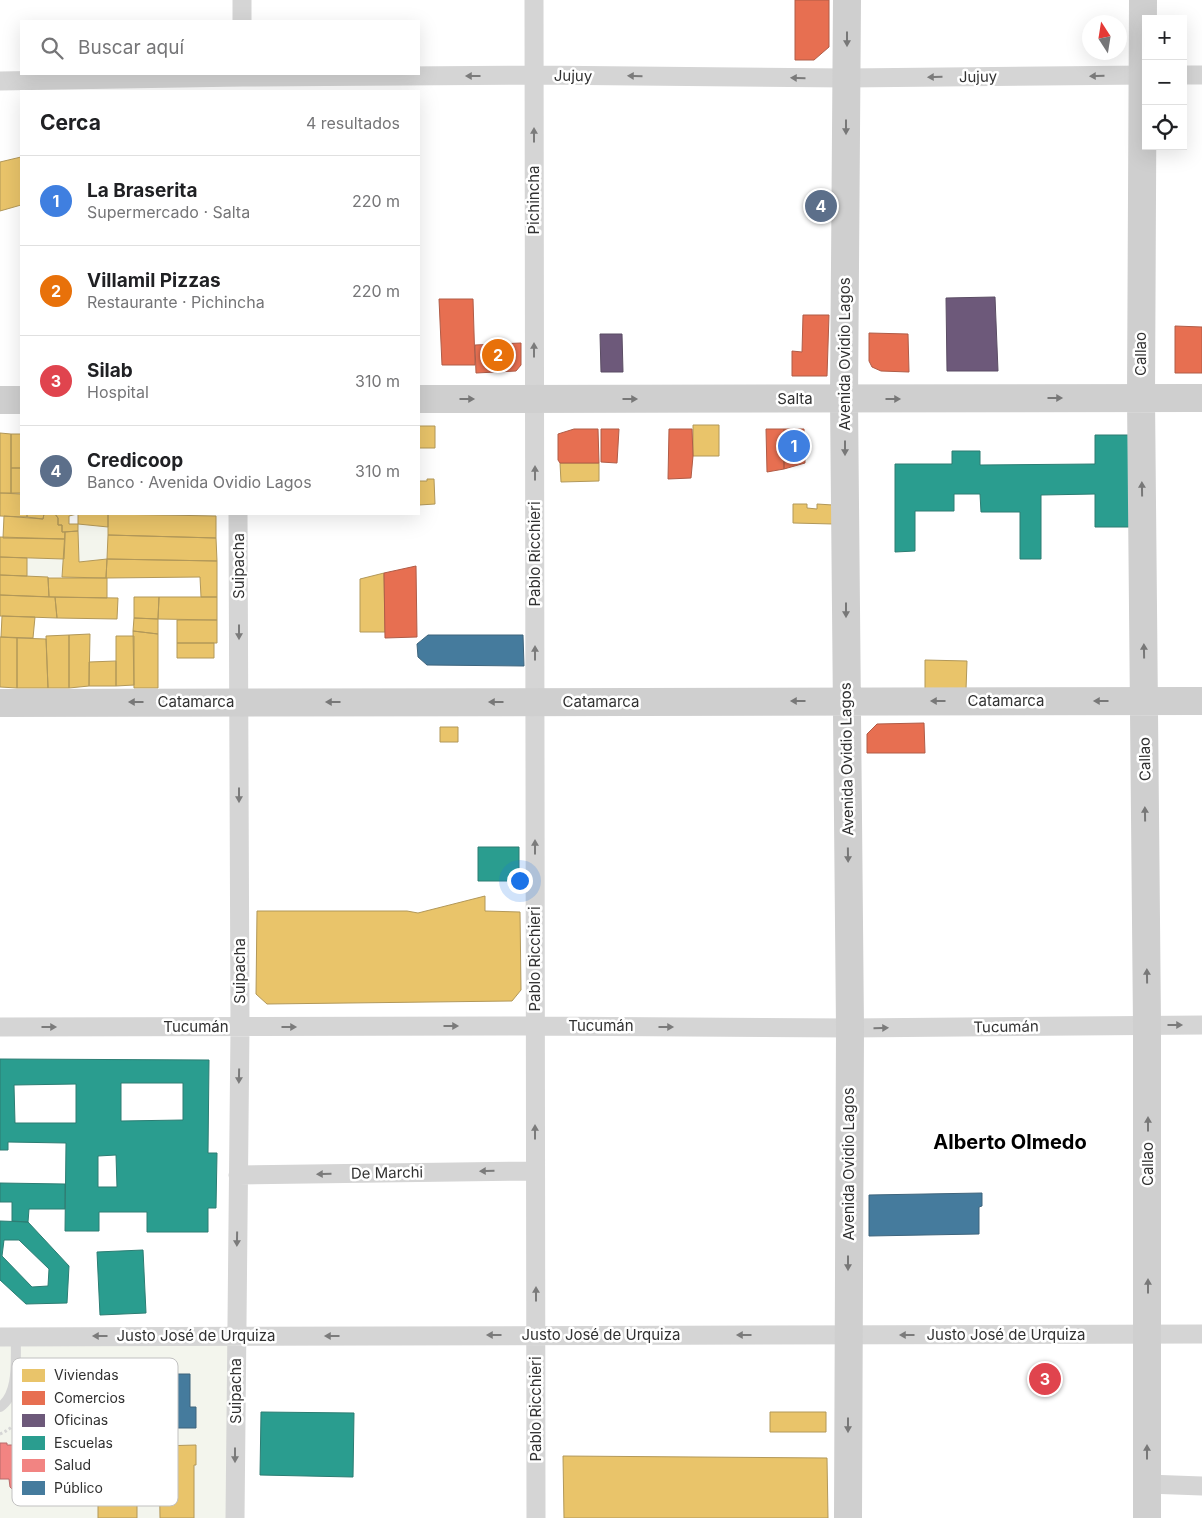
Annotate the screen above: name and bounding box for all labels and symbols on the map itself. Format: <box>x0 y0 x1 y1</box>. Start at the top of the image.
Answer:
north arrow <box>1082 15 1127 60</box>
one-way arrow <box>843 31 851 47</box>
street label: Jujuy <box>554 66 593 85</box>
street label: Jujuy <box>959 67 998 86</box>
one-way arrow <box>465 72 481 80</box>
one-way arrow <box>627 72 643 80</box>
one-way arrow <box>1089 72 1105 80</box>
one-way arrow <box>926 73 942 81</box>
one-way arrow <box>790 74 806 82</box>
one-way arrow <box>842 119 850 135</box>
one-way arrow <box>530 127 538 143</box>
street label: Pichincha <box>524 165 543 235</box>
pin: 4 <box>805 187 837 225</box>
street label: Avenida Ovidio Lagos <box>835 277 854 431</box>
street label: Callao <box>1131 332 1150 376</box>
pin: 2 <box>482 336 514 374</box>
one-way arrow <box>530 342 538 358</box>
street label: Salta <box>777 389 813 408</box>
one-way arrow <box>1048 394 1064 402</box>
one-way arrow <box>460 395 476 403</box>
one-way arrow <box>622 395 638 403</box>
one-way arrow <box>885 395 901 403</box>
pin: 1 <box>778 427 810 465</box>
one-way arrow <box>841 440 849 456</box>
one-way arrow <box>531 465 539 481</box>
one-way arrow <box>1138 481 1146 497</box>
street label: Pablo Ricchieri <box>525 501 544 607</box>
street label: Suipacha <box>229 533 248 599</box>
one-way arrow <box>842 602 850 618</box>
one-way arrow <box>235 625 243 641</box>
one-way arrow <box>1140 643 1148 659</box>
one-way arrow <box>531 645 539 661</box>
street label: Avenida Ovidio Lagos <box>836 682 857 836</box>
street label: Catamarca <box>968 691 1044 710</box>
street label: Catamarca <box>158 692 234 711</box>
street label: Catamarca <box>563 692 639 711</box>
one-way arrow <box>790 697 806 705</box>
one-way arrow <box>930 697 946 705</box>
one-way arrow <box>1093 697 1109 705</box>
one-way arrow <box>127 698 143 706</box>
one-way arrow <box>325 698 341 706</box>
one-way arrow <box>487 698 503 706</box>
street label: Callao <box>1135 737 1154 781</box>
one-way arrow <box>235 787 243 803</box>
one-way arrow <box>1141 806 1149 822</box>
one-way arrow <box>531 839 539 855</box>
one-way arrow <box>844 847 852 863</box>
your location <box>507 868 533 894</box>
street label: Pablo Ricchieri <box>525 906 544 1012</box>
street label: Suipacha <box>230 938 249 1004</box>
one-way arrow <box>1143 968 1151 984</box>
street label: Tucumán <box>568 1016 634 1035</box>
street label: Tucumán <box>973 1016 1039 1037</box>
street label: Tucumán <box>163 1017 229 1036</box>
one-way arrow <box>1167 1021 1183 1029</box>
one-way arrow <box>444 1022 460 1030</box>
one-way arrow <box>41 1023 57 1031</box>
one-way arrow <box>281 1023 297 1031</box>
one-way arrow <box>659 1023 675 1031</box>
one-way arrow <box>874 1024 890 1032</box>
one-way arrow <box>235 1069 243 1085</box>
street label: Avenida Ovidio Lagos <box>839 1087 858 1241</box>
one-way arrow <box>1144 1115 1152 1131</box>
one-way arrow <box>531 1124 539 1140</box>
district label: Alberto Olmedo <box>933 1130 1087 1154</box>
street label: Callao <box>1138 1142 1157 1186</box>
street label: De Marchi <box>351 1162 423 1183</box>
one-way arrow <box>478 1168 494 1176</box>
one-way arrow <box>316 1170 332 1178</box>
one-way arrow <box>233 1231 241 1247</box>
one-way arrow <box>844 1255 852 1271</box>
one-way arrow <box>1144 1278 1152 1294</box>
one-way arrow <box>532 1286 540 1302</box>
street label: Justo José de Urquiza <box>522 1325 680 1344</box>
street label: Justo José de Urquiza <box>927 1325 1085 1344</box>
street label: Justo José de Urquiza <box>117 1326 275 1345</box>
one-way arrow <box>486 1331 502 1339</box>
one-way arrow <box>736 1331 752 1339</box>
one-way arrow <box>898 1331 914 1339</box>
one-way arrow <box>91 1332 107 1340</box>
one-way arrow <box>323 1332 339 1340</box>
street label: Pablo Ricchieri <box>526 1356 545 1462</box>
legend <box>12 1358 178 1506</box>
street label: Suipacha <box>226 1358 245 1424</box>
pin: 3 <box>1029 1360 1061 1398</box>
text: Viviendas <box>54 1366 119 1383</box>
text: Comercios <box>54 1389 125 1406</box>
text: Oficinas <box>54 1411 108 1428</box>
one-way arrow <box>844 1417 852 1433</box>
text: Escuelas <box>54 1434 113 1451</box>
one-way arrow <box>1143 1444 1151 1460</box>
one-way arrow <box>231 1447 239 1463</box>
text: Salud <box>54 1456 91 1473</box>
text: Público <box>54 1479 103 1496</box>

